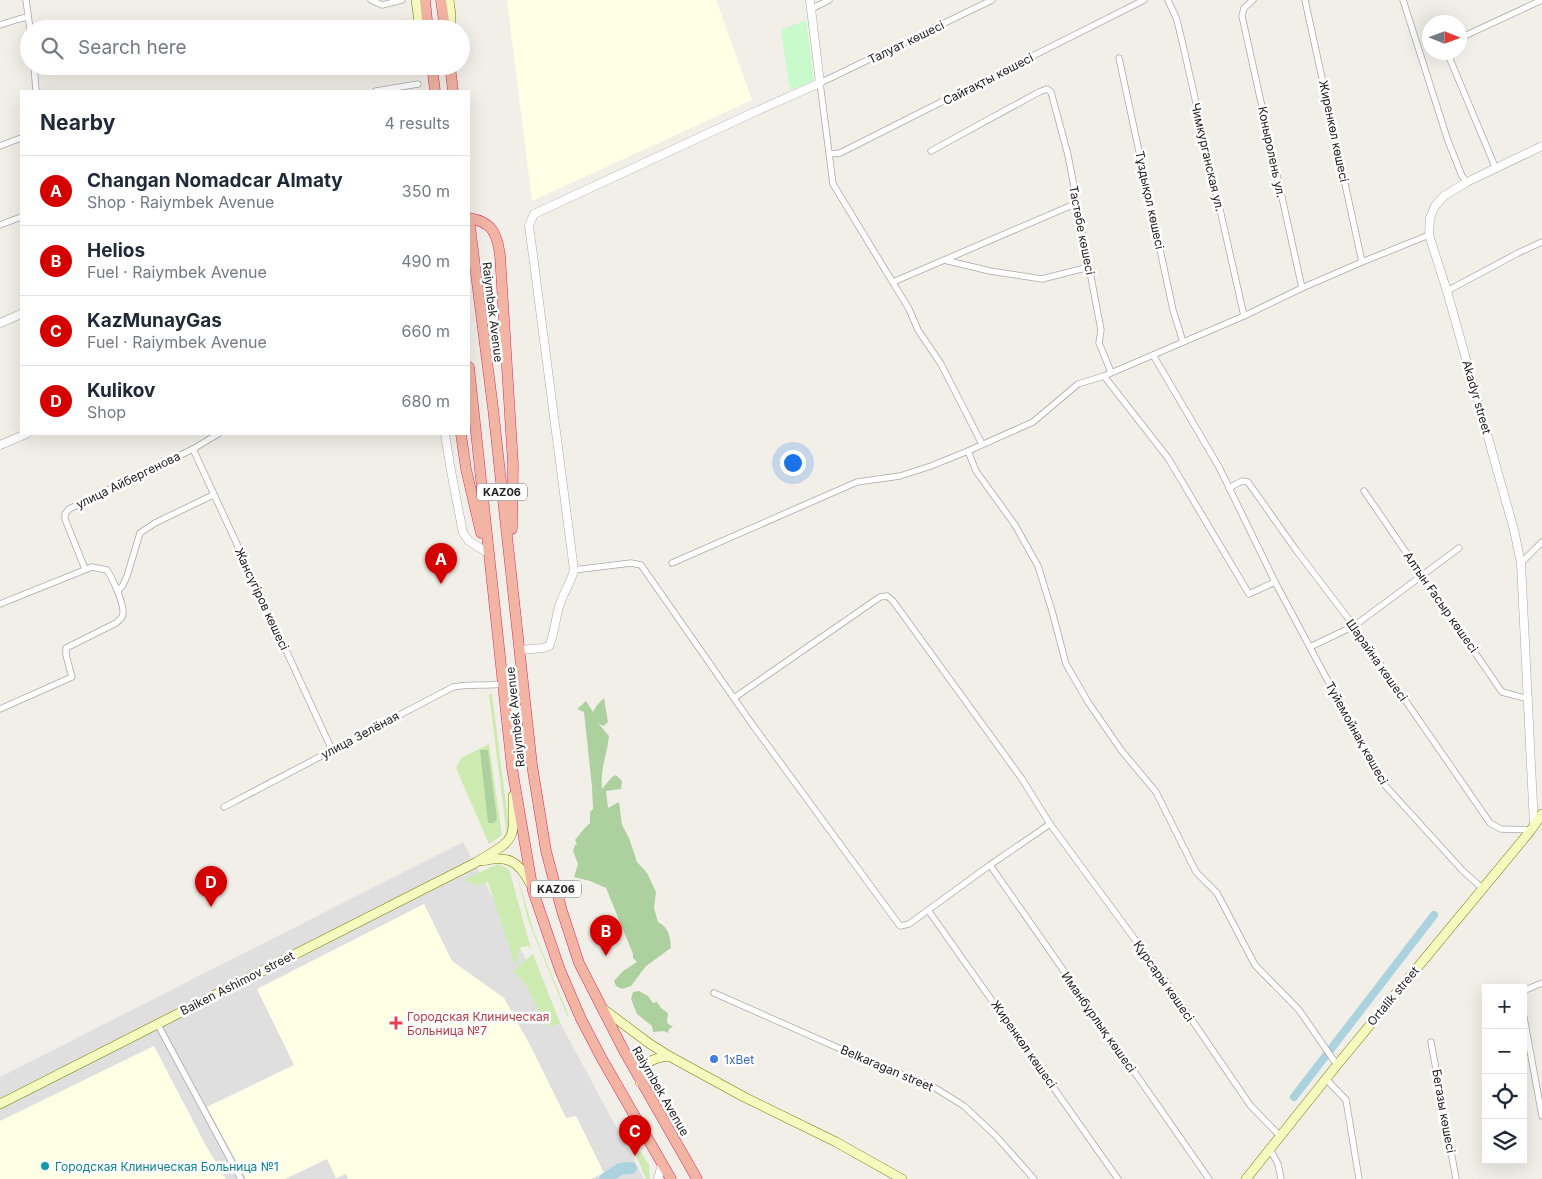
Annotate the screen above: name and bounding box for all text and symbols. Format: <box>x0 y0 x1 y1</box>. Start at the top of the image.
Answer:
north arrow <box>1422 15 1467 60</box>
street label: Талуат көшесі <box>866 17 947 67</box>
search box <box>20 20 470 75</box>
icon: search <box>38 34 66 62</box>
text: Search here <box>78 36 187 59</box>
street label: Сайғақты көшесі <box>940 50 1036 108</box>
street label: Жиренкөл көшесі <box>1316 79 1352 183</box>
street label: Чимкурганская ул. <box>1188 101 1228 213</box>
street label: Коныролень ул. <box>1255 105 1289 199</box>
text: Nearby <box>40 110 115 135</box>
text: 4 results <box>385 113 450 133</box>
street label: Тұздықол көшесі <box>1132 150 1168 250</box>
text: Changan Nomadcar Almaty <box>87 169 343 192</box>
text: A <box>50 181 62 201</box>
text: 350 m <box>402 181 450 201</box>
street label: Тастөбе көшесі <box>1066 184 1098 276</box>
text: Shop · Raiymbek Avenue <box>87 192 274 212</box>
text: Helios <box>87 239 145 262</box>
text: B <box>51 251 61 271</box>
text: 490 m <box>401 251 450 271</box>
street label: Raiymbek Avenue <box>479 261 507 363</box>
text: Fuel · Raiymbek Avenue <box>87 262 267 282</box>
text: KazMunayGas <box>87 309 222 332</box>
text: C <box>50 321 62 341</box>
text: 660 m <box>402 321 450 341</box>
text: Fuel · Raiymbek Avenue <box>87 332 267 352</box>
street label: Akadyr street <box>1459 358 1495 436</box>
text: Kulikov <box>87 379 155 402</box>
text: D <box>50 391 62 411</box>
text: 680 m <box>402 391 450 411</box>
text: Shop <box>87 402 126 422</box>
street label: улица Айбергенова <box>73 448 183 512</box>
your location <box>780 450 806 476</box>
road number: KАZ06 <box>477 484 527 501</box>
pin: A <box>425 543 457 584</box>
street label: Жансүгіров көшесі <box>232 545 292 653</box>
street label: Алтын Ғасыр көшесі <box>1401 549 1481 655</box>
street label: Шарайна көшесі <box>1343 616 1411 704</box>
street label: Raiymbek Avenue <box>502 666 528 768</box>
street label: Түйемойнақ көшесі <box>1322 679 1392 787</box>
street label: улица Зелёная <box>318 708 402 762</box>
pin: D <box>195 866 227 907</box>
road number: KАZ06 <box>531 881 581 898</box>
pin: B <box>590 915 622 956</box>
street label: Құрсары көшесі <box>1130 938 1198 1024</box>
street label: Baiken Ashimov street <box>177 948 297 1018</box>
street label: Ortalik street <box>1364 963 1422 1029</box>
street label: Иманбұрлық көшесі <box>1059 969 1139 1075</box>
map controls <box>1482 984 1527 1164</box>
button: + <box>1482 984 1527 1029</box>
street label: Жиренкөл көшесі <box>988 997 1060 1091</box>
place label: Городская Клиническая Больница №7 <box>407 1009 549 1038</box>
marker: Городская Клиническая Больница №7 <box>389 1016 403 1030</box>
button: − <box>1482 1029 1527 1074</box>
street label: Belkaragan street <box>838 1042 936 1094</box>
street label: Raiymbek Avenue <box>629 1044 693 1138</box>
place label: 1xBet <box>724 1052 754 1067</box>
marker: 1xBet <box>708 1053 720 1065</box>
street label: Бегазы көшесі <box>1429 1068 1459 1154</box>
button: locate <box>1482 1074 1527 1119</box>
pin: C <box>619 1115 651 1156</box>
button: layers <box>1482 1119 1527 1164</box>
place label: Городская Клиническая Больница №1 <box>55 1159 279 1174</box>
marker: Городская Клиническая Больница №1 <box>39 1160 51 1172</box>

